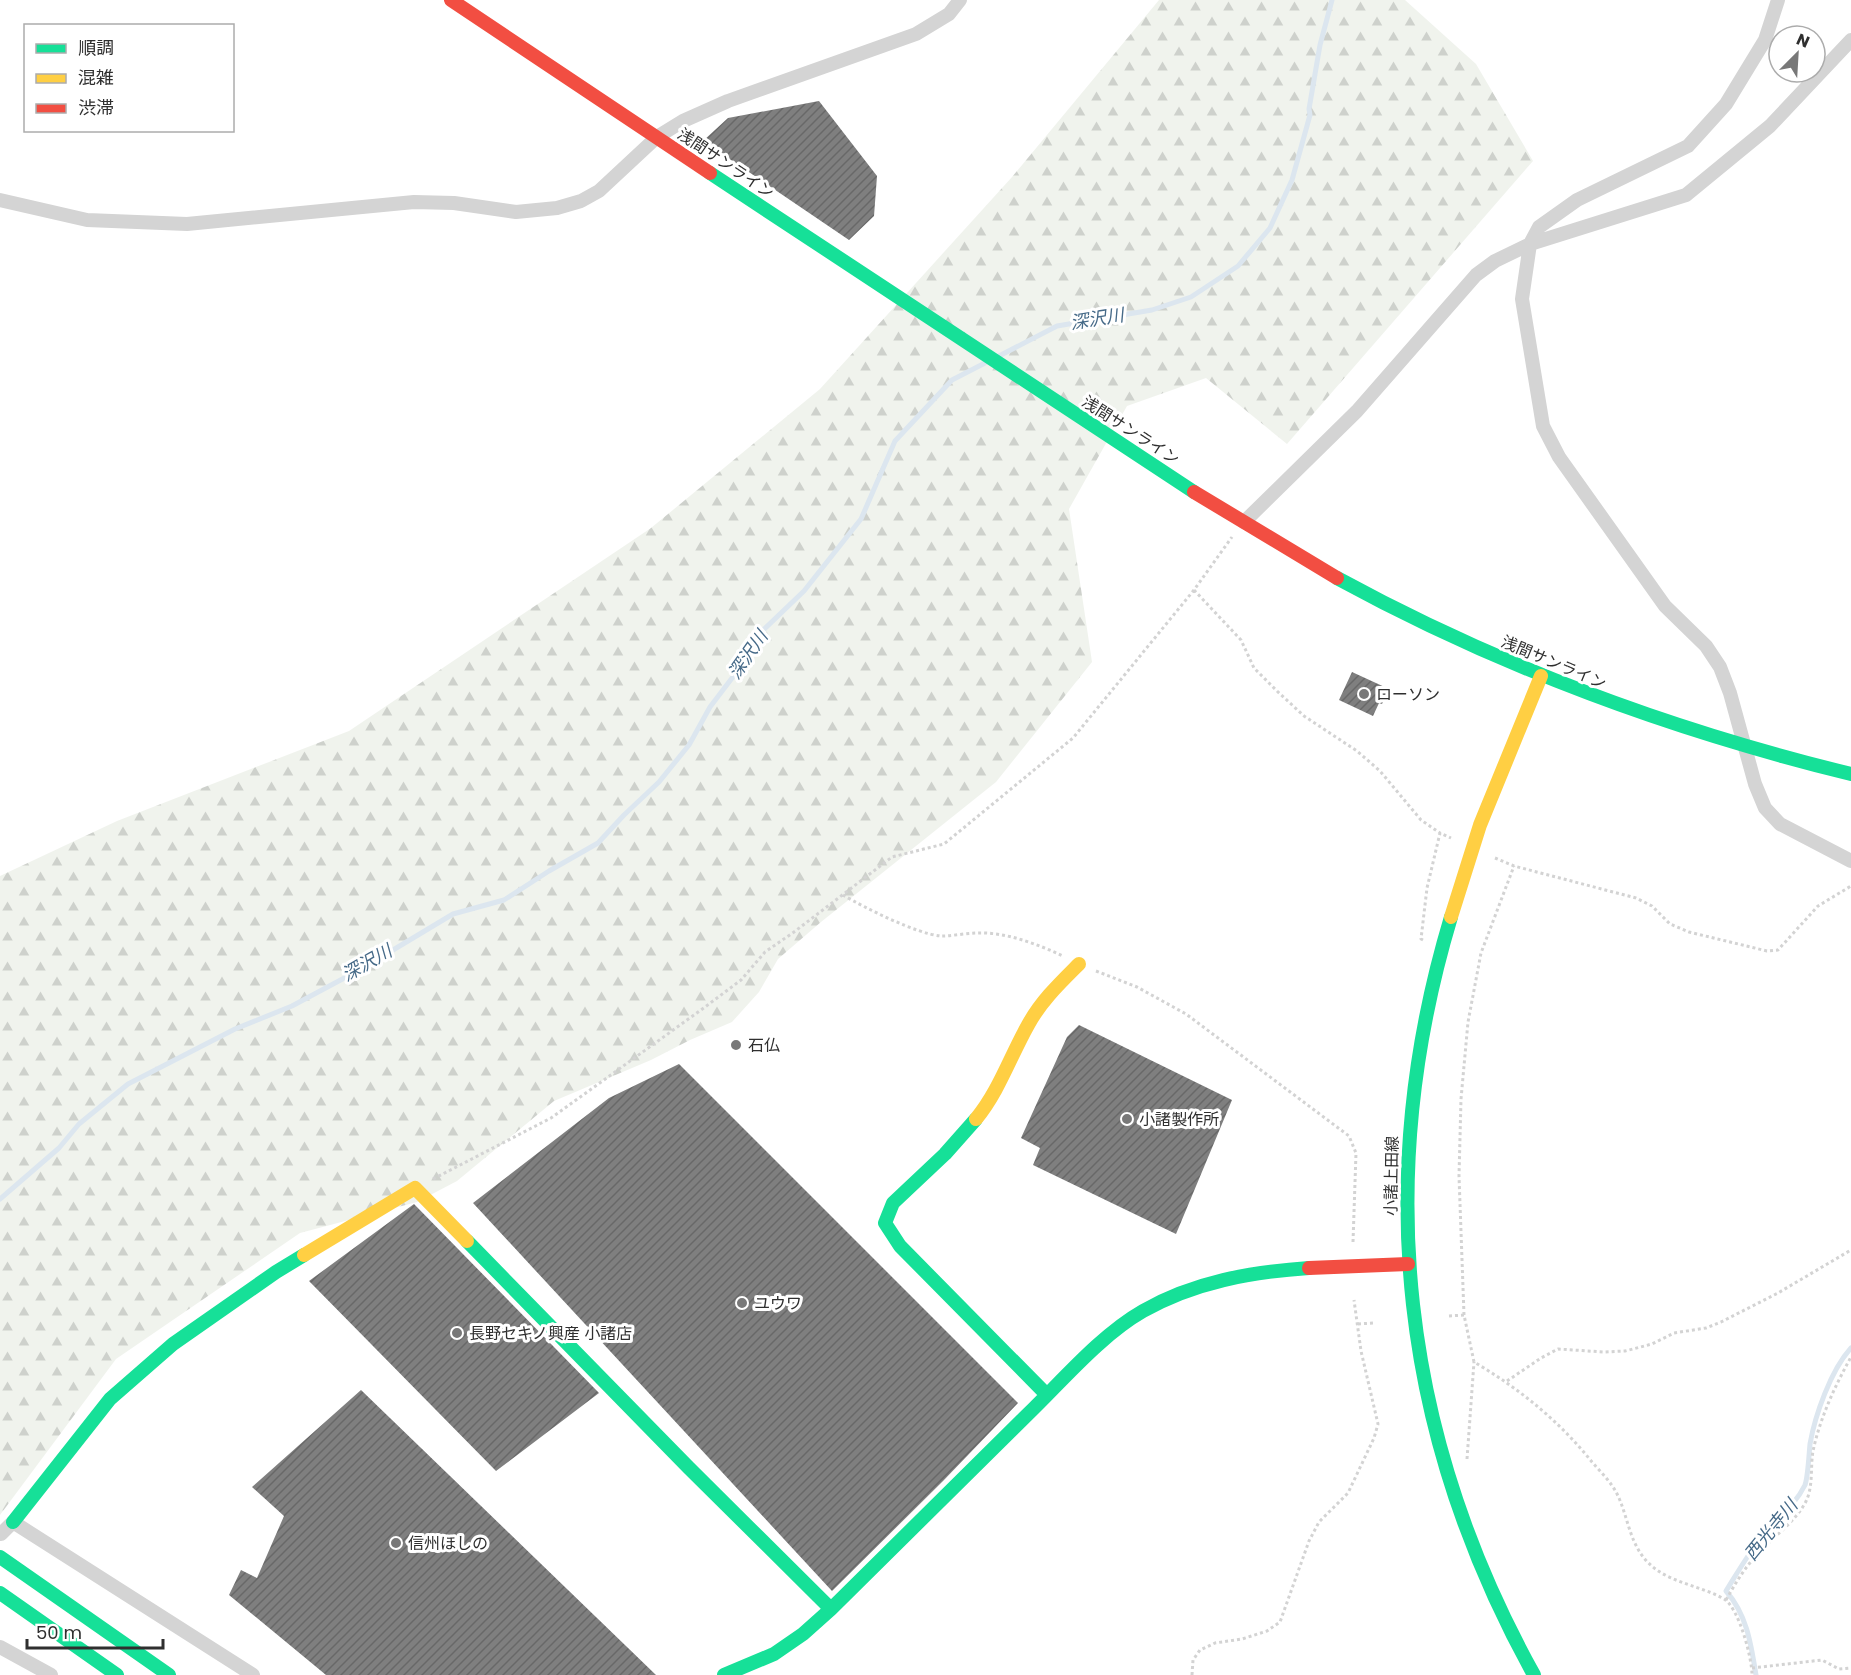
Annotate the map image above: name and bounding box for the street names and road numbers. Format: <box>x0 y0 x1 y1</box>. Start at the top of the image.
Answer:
street label: 浅間サンライン <box>673 123 779 204</box>
street label: 浅間サンライン <box>1077 390 1184 471</box>
street label: 浅間サンライン <box>1498 630 1610 695</box>
street label: 小諸上田線 <box>1379 1136 1404 1216</box>

